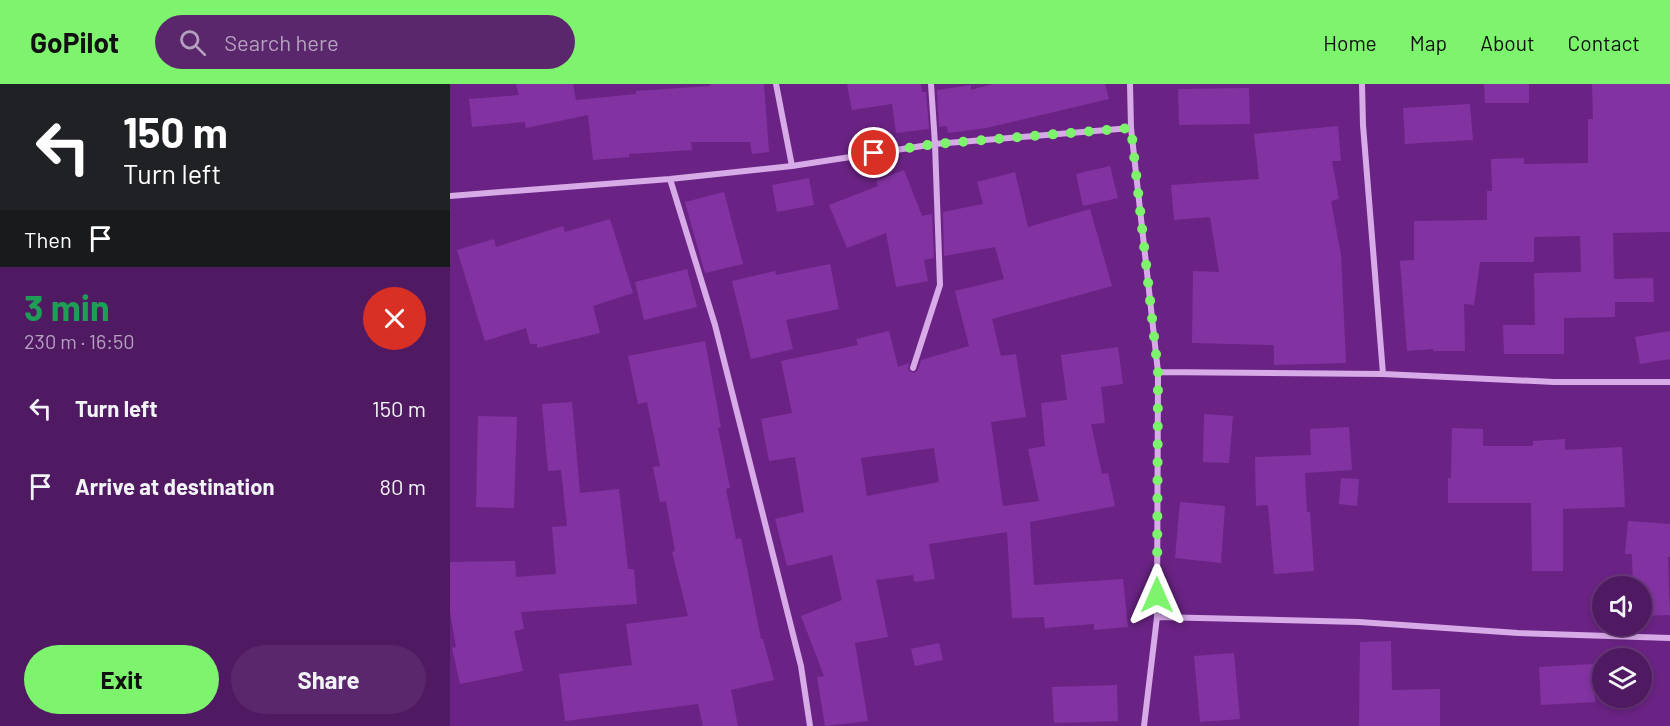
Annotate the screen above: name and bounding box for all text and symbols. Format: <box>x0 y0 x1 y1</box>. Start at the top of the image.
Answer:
search box <box>155 15 575 69</box>
text: GoPilot <box>30 25 119 59</box>
icon: search <box>176 26 209 59</box>
text: Search here <box>224 29 339 55</box>
text: Home <box>1323 30 1377 55</box>
text: Map <box>1410 30 1447 55</box>
text: About <box>1480 30 1535 55</box>
text: Contact <box>1568 30 1640 55</box>
text: 150 m <box>123 106 228 156</box>
icon: left <box>24 108 102 186</box>
pin <box>848 127 899 178</box>
icon: arrive <box>857 136 890 169</box>
text: Turn left <box>123 157 221 189</box>
icon: arrive <box>84 222 117 255</box>
text: Then <box>24 226 72 252</box>
text: 3 min <box>24 285 110 328</box>
button: close <box>363 287 426 350</box>
text: 230 m · 16:50 <box>24 329 135 353</box>
icon: left <box>24 392 57 425</box>
text: Turn left <box>75 395 158 421</box>
text: 150 m <box>372 395 426 421</box>
icon: arrive <box>24 470 57 503</box>
text: Arrive at destination <box>75 473 274 499</box>
text: 80 m <box>380 473 426 499</box>
position arrow <box>1125 563 1189 627</box>
map controls <box>1592 576 1652 708</box>
button: sound <box>1592 576 1652 636</box>
button: Exit <box>24 645 219 714</box>
button: Share <box>231 645 426 714</box>
button: layers <box>1592 648 1652 708</box>

